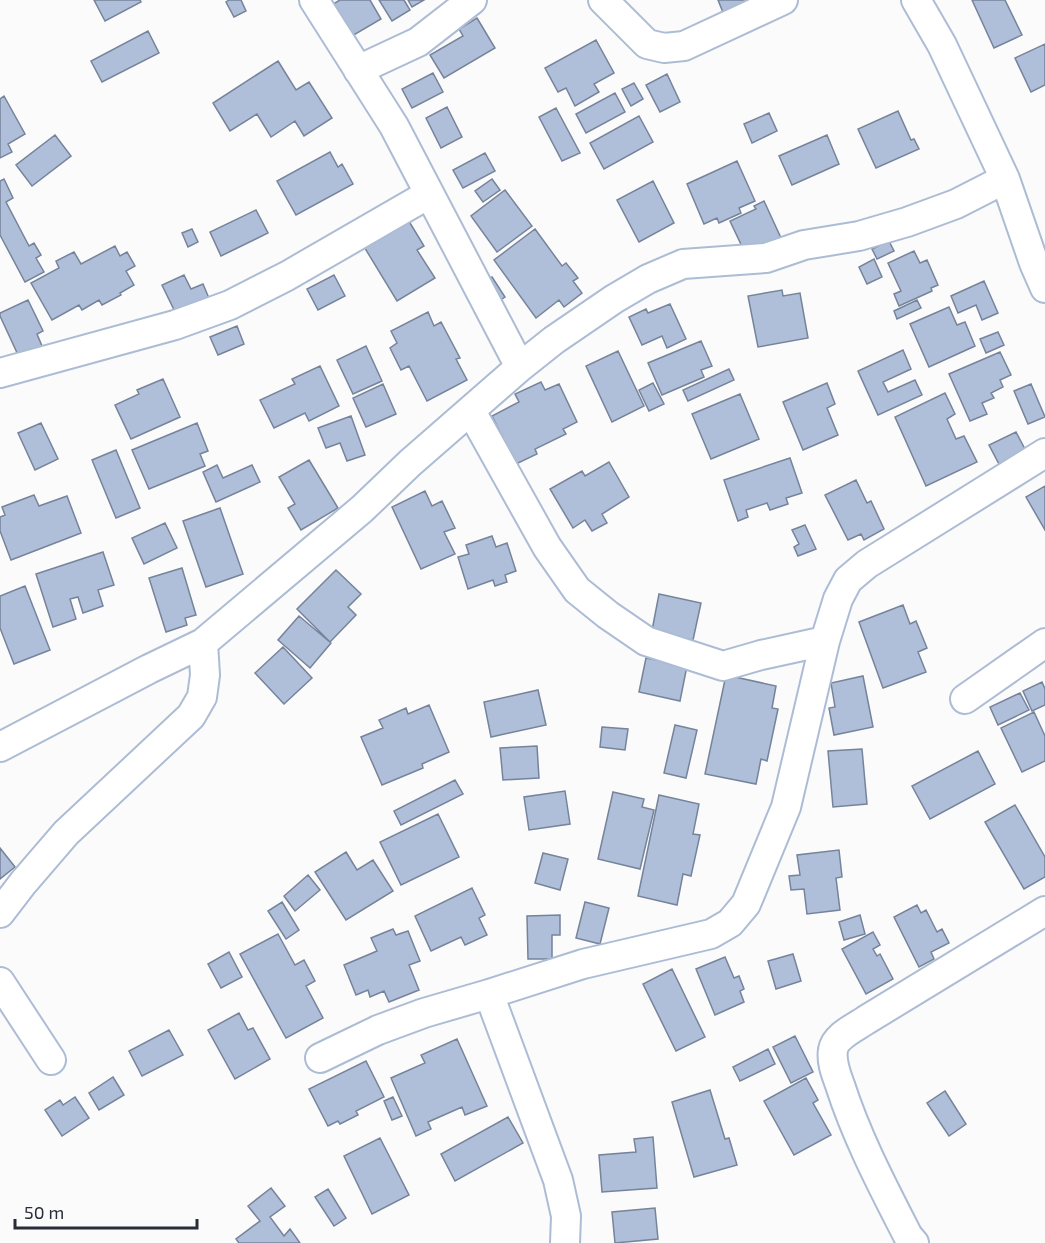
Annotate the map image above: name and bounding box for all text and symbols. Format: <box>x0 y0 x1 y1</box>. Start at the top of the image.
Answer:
scale bar <box>15 1192 196 1230</box>
text: 50 m <box>24 1201 64 1223</box>

